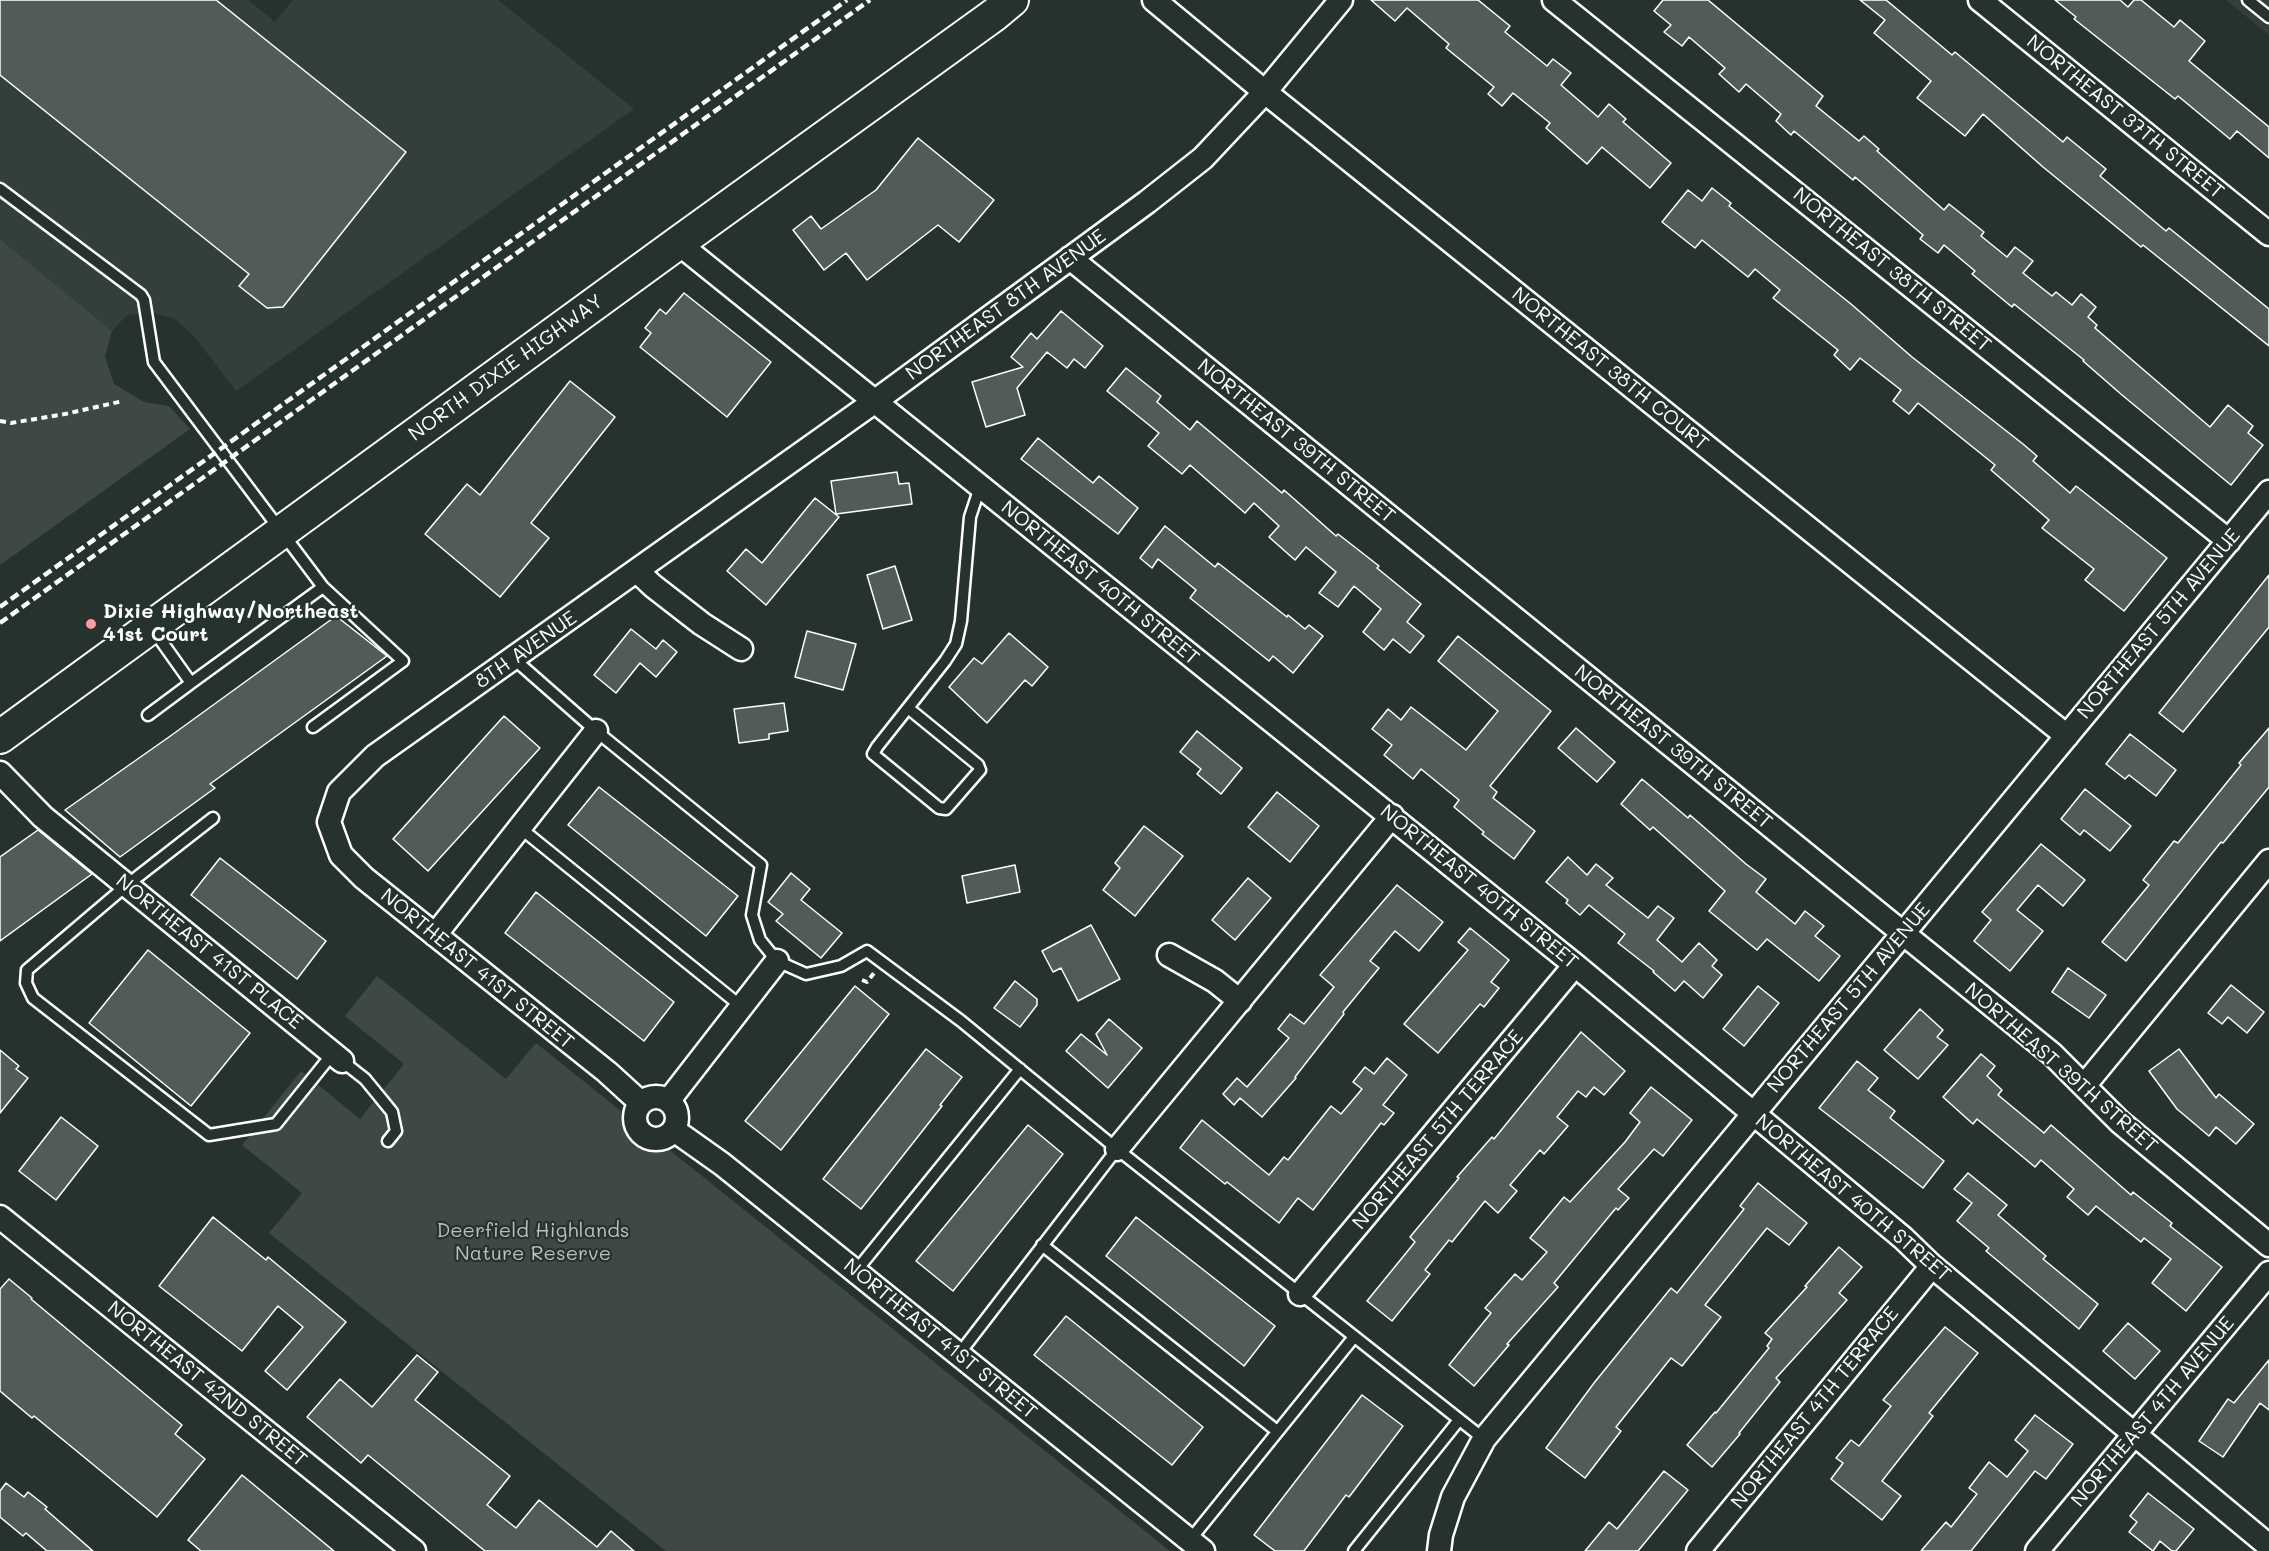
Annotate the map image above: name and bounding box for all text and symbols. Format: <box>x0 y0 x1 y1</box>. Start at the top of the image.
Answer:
street label: NORTHEAST 37TH STREET <box>2022 30 2228 204</box>
street label: NORTHEAST 38TH STREET <box>1788 183 1996 357</box>
street label: NORTHEAST 8TH AVENUE <box>901 224 1111 386</box>
street label: NORTHEAST 38TH COURT <box>1507 282 1713 456</box>
street label: NORTH DIXIE HIGHWAY <box>404 289 608 447</box>
street label: NORTHEAST 39TH STREET <box>1192 354 1400 528</box>
street label: NORTHEAST 40TH STREET <box>996 496 1204 670</box>
street label: NORTHEAST 5TH AVENUE <box>2072 524 2246 724</box>
place label: Dixie Highway/Northeast 41st Court <box>103 600 358 647</box>
street label: 8TH AVENUE <box>471 606 581 694</box>
marker: Dixie Highway/Northeast 41st Court <box>84 617 98 631</box>
street label: NORTHEAST 39TH STREET <box>1569 660 1777 834</box>
street label: NORTHEAST 40TH STREET <box>1375 800 1583 974</box>
street label: NORTHEAST 41ST PLACE <box>111 869 307 1035</box>
street label: NORTHEAST 41ST STREET <box>376 884 578 1054</box>
street label: NORTHEAST 5TH AVENUE <box>1762 898 1936 1098</box>
street label: NORTHEAST 39TH STREET <box>1960 978 2162 1158</box>
street label: NORTHEAST 5TH TERRACE <box>1347 1025 1529 1235</box>
street label: NORTHEAST 40TH STREET <box>1750 1109 1956 1287</box>
park label: Deerfield Highlands Nature Reserve <box>436 1219 630 1266</box>
street label: NORTHEAST 41ST STREET <box>839 1254 1041 1424</box>
street label: NORTHEAST 42ND STREET <box>102 1296 312 1472</box>
street label: NORTHEAST 4TH TERRACE <box>1726 1302 1904 1514</box>
street label: NORTHEAST 4TH AVENUE <box>2066 1312 2240 1512</box>

